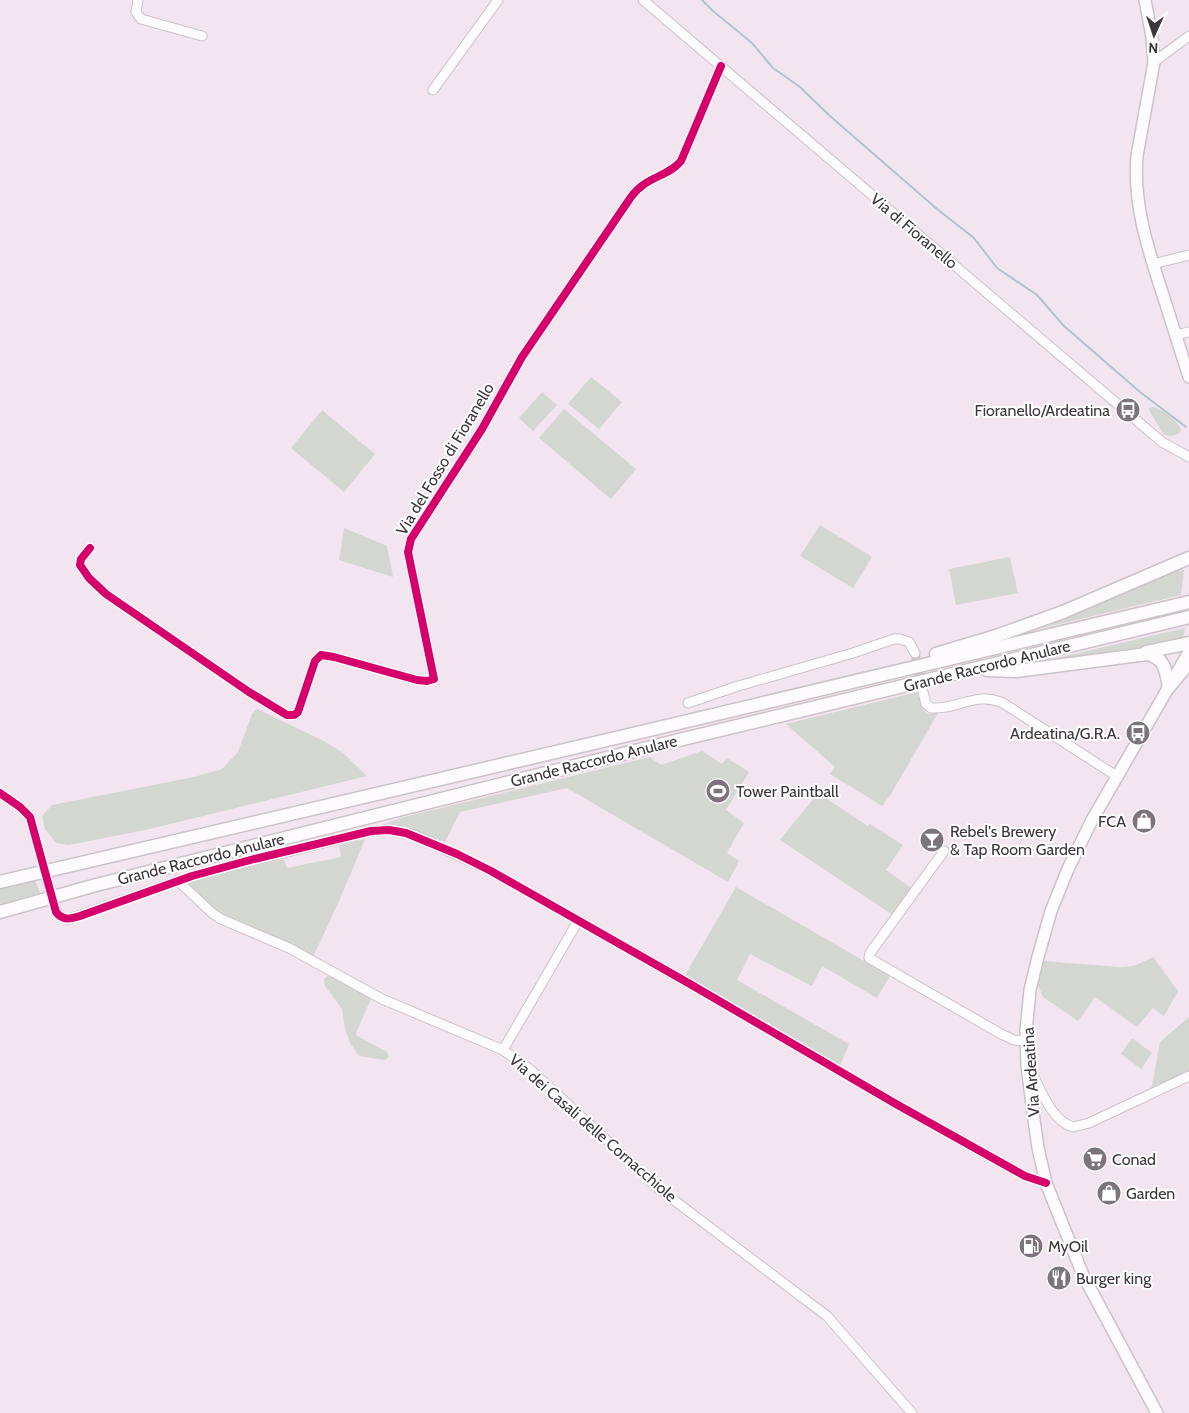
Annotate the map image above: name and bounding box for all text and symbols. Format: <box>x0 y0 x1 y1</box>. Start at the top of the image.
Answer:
north arrow <box>1129 10 1179 60</box>
text: N <box>1148 39 1159 57</box>
street label: Via di Fioranello <box>867 189 961 273</box>
street label: Via del Fosso di Fioranello <box>392 379 498 538</box>
bus stop icon: Fioranello/Ardeatina <box>1115 397 1141 423</box>
place label: Fioranello/Ardeatina <box>974 401 1110 420</box>
street label: Grande Raccordo Anulare <box>902 636 1072 696</box>
bus stop icon: Ardeatina/G.R.A. <box>1125 720 1151 746</box>
place label: Ardeatina/G.R.A. <box>1010 724 1120 743</box>
street label: Grande Raccordo Anulare <box>509 731 679 791</box>
sports icon: Tower Paintball <box>705 778 731 804</box>
place label: Tower Paintball <box>736 782 839 801</box>
shop icon: FCA <box>1131 808 1157 834</box>
place label: FCA <box>1098 812 1126 831</box>
place label: Rebel's Brewery & Tap Room Garden <box>950 822 1085 859</box>
bar icon: Rebel's Brewery & Tap Room Garden <box>919 827 945 853</box>
street label: Grande Raccordo Anulare <box>116 829 286 889</box>
street label: Via Ardeatina <box>1018 1026 1044 1117</box>
street label: Via dei Casali delle Cornacchiole <box>505 1050 681 1206</box>
supermarket icon: Conad <box>1082 1146 1108 1172</box>
place label: Conad <box>1112 1150 1156 1169</box>
shop icon: Garden <box>1096 1180 1122 1206</box>
place label: Garden <box>1126 1184 1175 1203</box>
fuel station icon: MyOil <box>1018 1233 1044 1259</box>
place label: MyOil <box>1048 1237 1088 1256</box>
restaurant icon: Burger king <box>1046 1265 1072 1291</box>
place label: Burger king <box>1076 1269 1152 1288</box>

